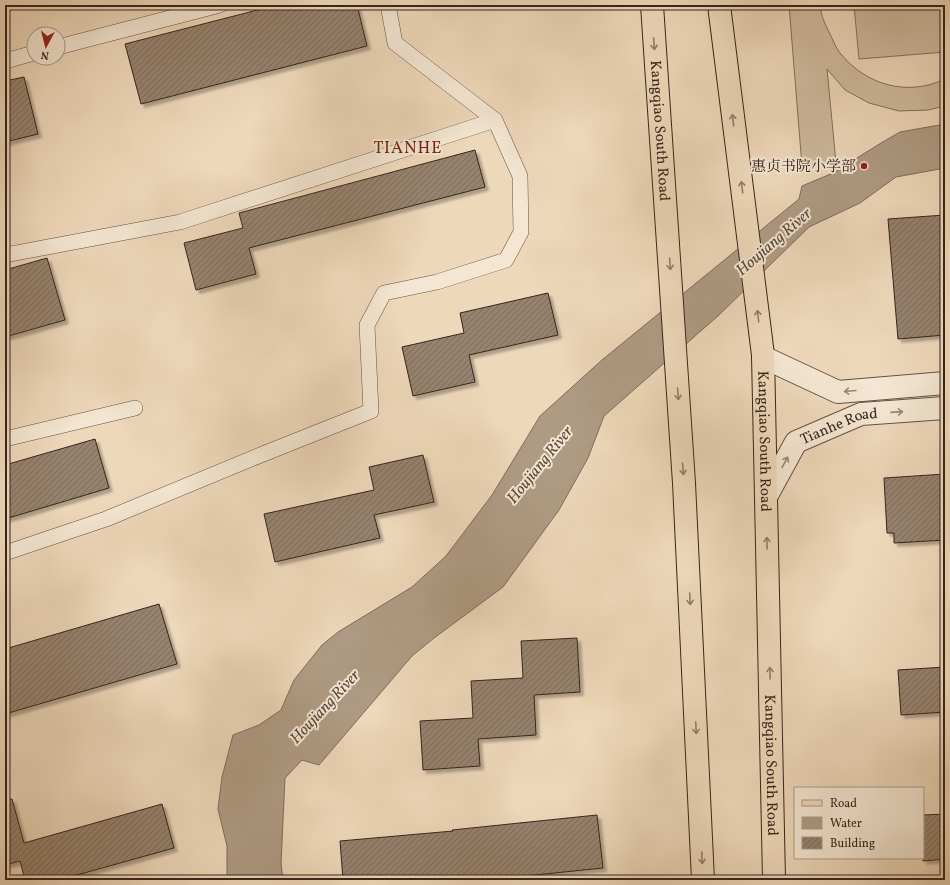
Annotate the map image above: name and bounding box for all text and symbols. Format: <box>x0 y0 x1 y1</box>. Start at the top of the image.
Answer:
north arrow <box>26 26 66 66</box>
one-way arrow <box>651 37 658 50</box>
text: N <box>40 47 50 62</box>
street label: Kangqiao South Road <box>644 60 674 202</box>
one-way arrow <box>730 114 737 127</box>
district label: TIANHE <box>373 137 443 160</box>
place label: 惠贞书院小学部 <box>751 157 856 178</box>
marker: 惠贞书院小学部 <box>859 161 869 171</box>
one-way arrow <box>738 181 746 194</box>
water label: Houjiang River <box>732 203 818 282</box>
one-way arrow <box>666 257 673 270</box>
one-way arrow <box>754 310 762 323</box>
street label: Kangqiao South Road <box>751 370 775 512</box>
one-way arrow <box>675 387 682 400</box>
one-way arrow <box>844 387 857 394</box>
street label: Tianhe Road <box>797 404 878 451</box>
one-way arrow <box>890 408 903 415</box>
water label: Houjiang River <box>502 421 579 509</box>
one-way arrow <box>781 457 789 469</box>
one-way arrow <box>680 462 687 475</box>
one-way arrow <box>763 537 771 550</box>
one-way arrow <box>686 592 693 605</box>
water label: Houjiang River <box>285 665 366 749</box>
one-way arrow <box>766 667 774 680</box>
street label: Kangqiao South Road <box>758 694 782 836</box>
one-way arrow <box>692 721 699 734</box>
legend <box>794 787 924 859</box>
text: Road <box>830 796 857 812</box>
text: Water <box>830 816 862 832</box>
text: Building <box>830 836 875 852</box>
one-way arrow <box>698 851 705 864</box>

